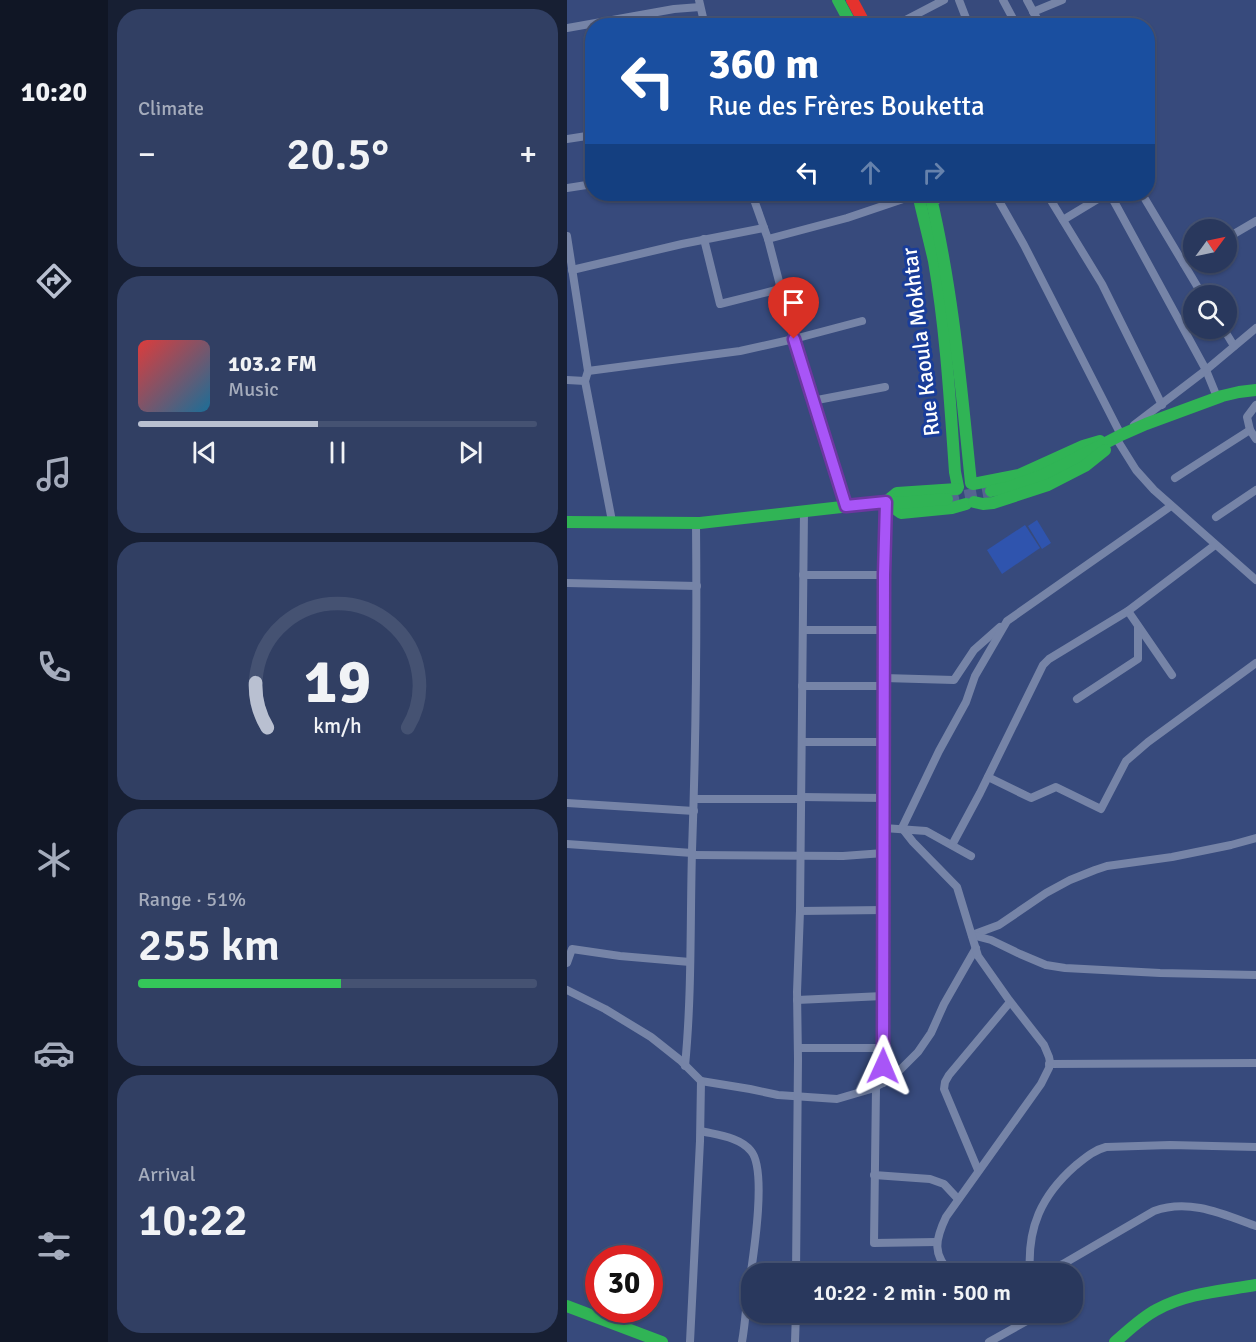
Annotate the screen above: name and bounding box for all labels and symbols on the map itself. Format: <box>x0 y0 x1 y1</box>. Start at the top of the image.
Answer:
north arrow <box>1183 219 1237 273</box>
street label: Rue Kaoula Mokhtar <box>896 246 945 438</box>
pin <box>768 277 819 339</box>
position arrow <box>851 1034 915 1098</box>
speed limit sign: 30 <box>585 1245 663 1323</box>

